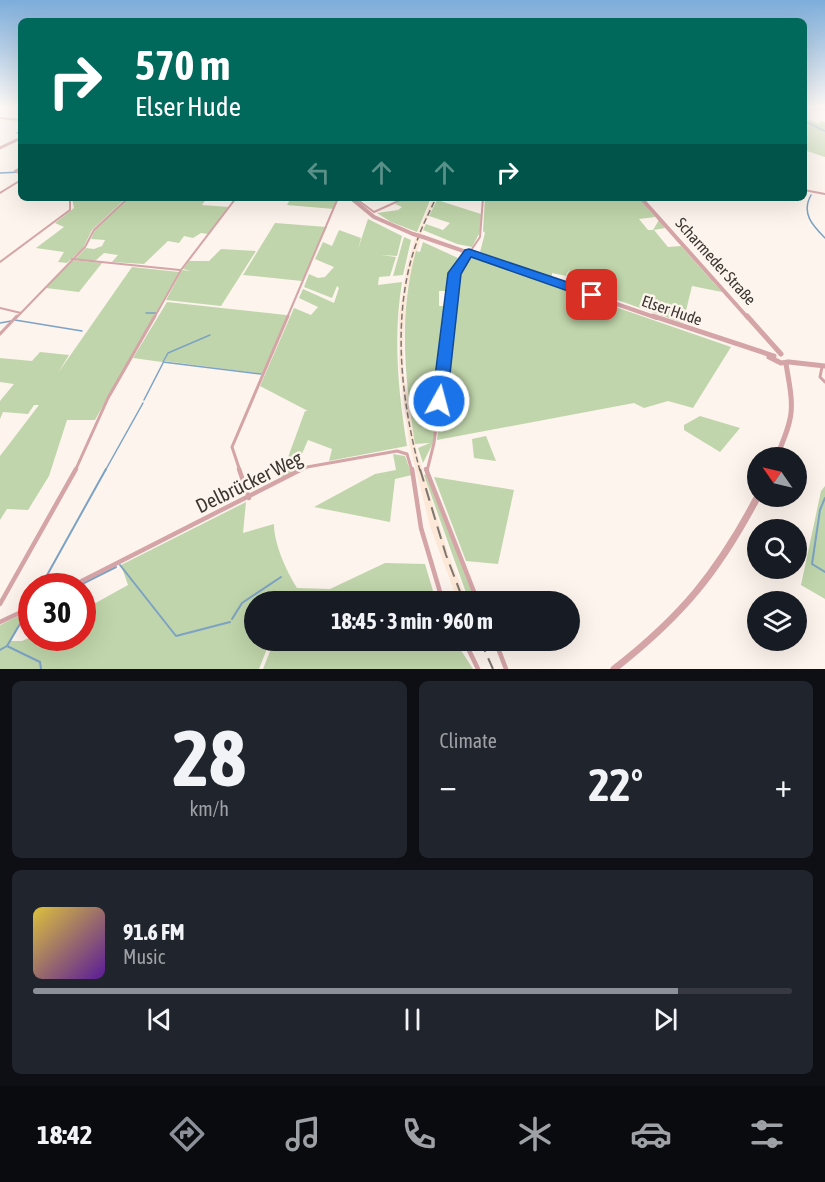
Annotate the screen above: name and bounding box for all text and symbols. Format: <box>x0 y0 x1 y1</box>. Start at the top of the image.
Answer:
text: 570 m <box>135 41 230 89</box>
icon: right <box>36 42 114 120</box>
text: Elser Hude <box>135 91 241 122</box>
icon: left <box>302 156 335 189</box>
icon: ahead <box>365 156 398 189</box>
icon: ahead <box>428 156 461 189</box>
icon: right <box>491 156 524 189</box>
street label: Scharmeder Straße <box>672 214 760 308</box>
pin <box>566 269 617 320</box>
icon: arrive <box>575 278 608 311</box>
street label: Elser Hude <box>639 291 705 329</box>
position arrow <box>407 369 471 433</box>
street label: Delbrücker Weg <box>192 446 306 517</box>
north arrow <box>747 447 807 507</box>
map controls <box>747 447 807 651</box>
button: search <box>747 519 807 579</box>
speed limit sign: 30 <box>18 573 96 651</box>
button: layers <box>747 591 807 651</box>
text: 18:45 · 3 min · 960 m <box>331 608 493 634</box>
text: 28 <box>173 713 246 803</box>
text: Climate <box>440 729 497 752</box>
text: 22° <box>588 759 643 811</box>
text: − <box>440 766 457 804</box>
text: + <box>775 766 792 804</box>
text: km/h <box>189 797 229 820</box>
text: 91.6 FM <box>123 919 185 945</box>
text: Music <box>123 945 165 968</box>
icon: previous <box>143 1003 176 1036</box>
icon: pause <box>396 1003 429 1036</box>
icon: next <box>649 1003 682 1036</box>
icon: directions <box>166 1113 208 1155</box>
icon: music <box>282 1113 324 1155</box>
icon: phone <box>398 1113 440 1155</box>
icon: climate <box>514 1113 556 1155</box>
icon: car <box>630 1113 672 1155</box>
icon: filters <box>746 1113 788 1155</box>
text: 18:42 <box>37 1119 93 1150</box>

